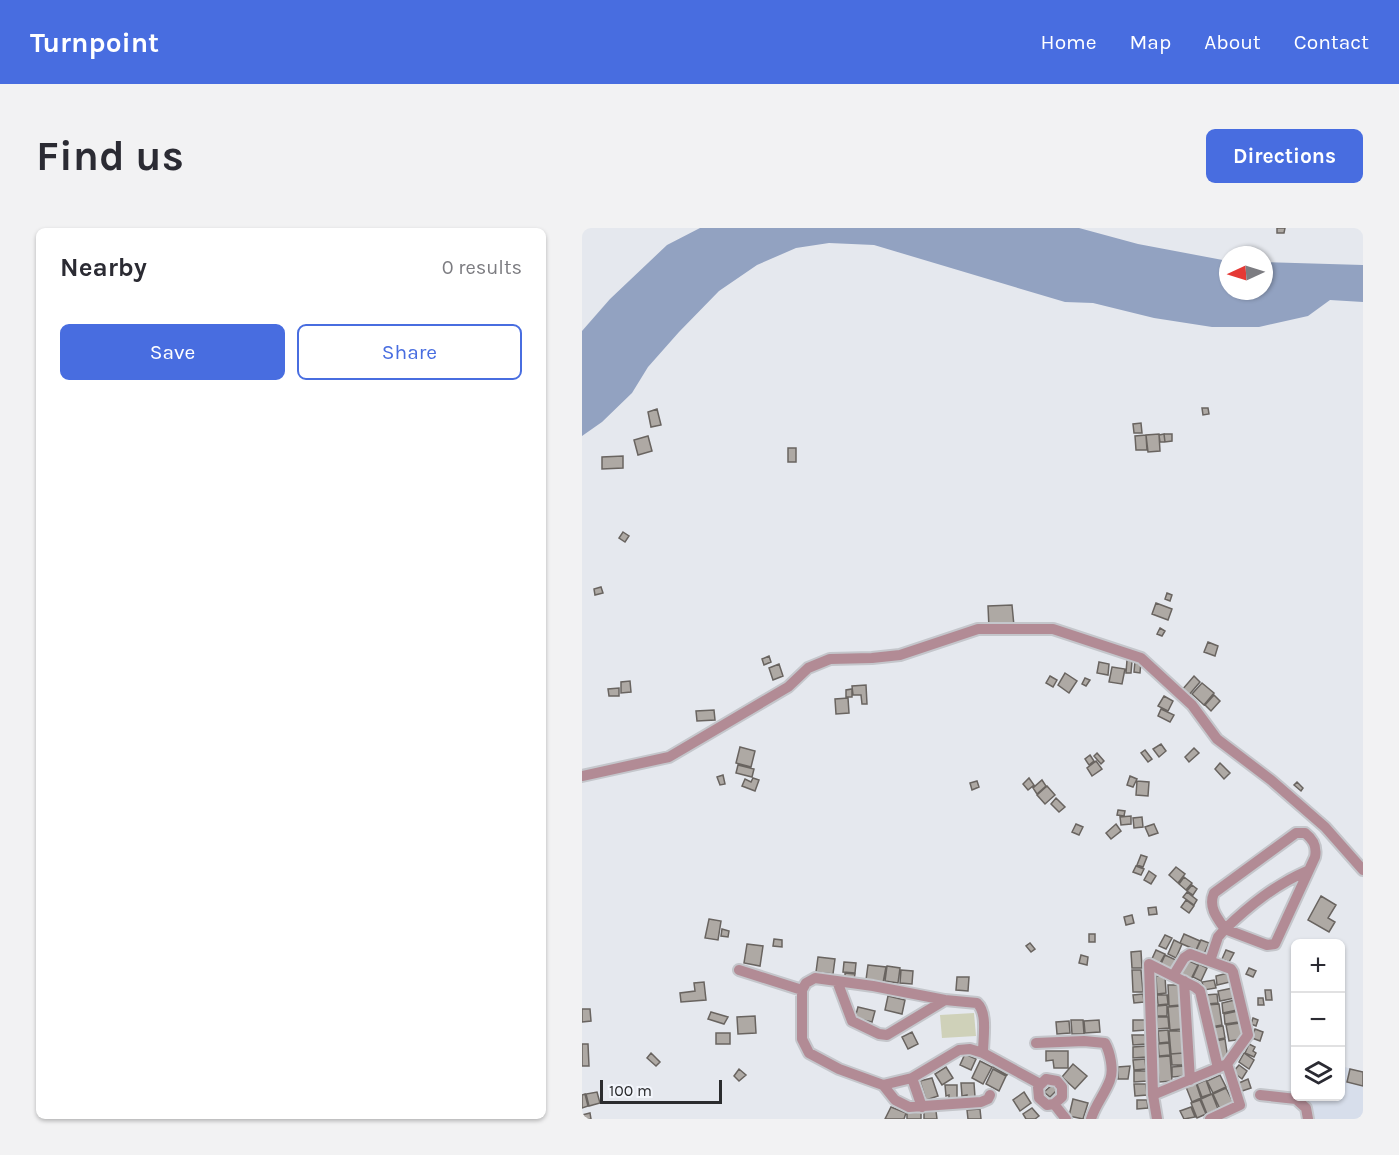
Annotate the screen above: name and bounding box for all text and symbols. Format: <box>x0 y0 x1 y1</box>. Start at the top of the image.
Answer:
text: Turnpoint <box>30 26 159 59</box>
text: Home <box>1041 30 1097 54</box>
text: Map <box>1130 30 1171 54</box>
text: About <box>1204 30 1261 54</box>
text: Contact <box>1294 30 1369 54</box>
button: Directions <box>1206 129 1363 183</box>
text: Find us <box>36 131 184 181</box>
north arrow <box>1219 246 1273 300</box>
text: Nearby <box>60 252 147 283</box>
text: 0 results <box>442 256 522 279</box>
button: Save <box>60 324 285 380</box>
button: Share <box>297 324 522 380</box>
map controls <box>1291 939 1345 1101</box>
button: + <box>1291 939 1345 993</box>
button: − <box>1291 993 1345 1047</box>
button: layers <box>1291 1047 1345 1101</box>
scale bar <box>600 1077 722 1104</box>
text: 100 m <box>609 1081 652 1100</box>

